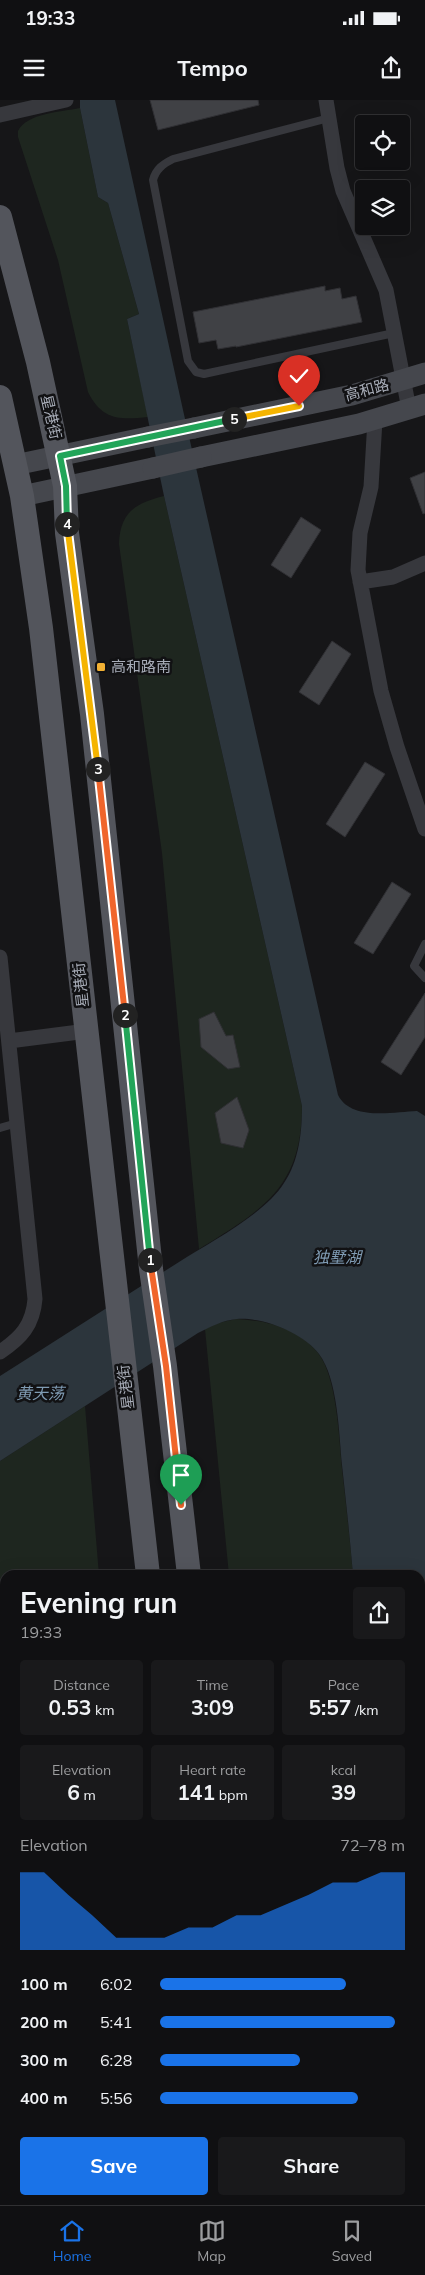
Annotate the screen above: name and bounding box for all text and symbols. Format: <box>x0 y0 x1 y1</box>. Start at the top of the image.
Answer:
text: 19:33 <box>25 6 75 30</box>
icon: menu <box>20 54 48 82</box>
text: Tempo <box>177 54 248 82</box>
icon: share <box>377 54 405 82</box>
map controls <box>355 115 410 235</box>
button: locate <box>355 115 410 170</box>
button: layers <box>355 180 410 235</box>
pin <box>278 355 320 406</box>
icon: check <box>285 362 313 390</box>
street label: 高和路 <box>343 375 391 405</box>
street label: 星港街 <box>37 393 66 441</box>
pin: 5 <box>222 406 246 432</box>
text: 5 <box>230 410 239 428</box>
pin: 4 <box>54 512 80 536</box>
text: 4 <box>63 515 72 533</box>
place label: 高和路南 <box>111 657 171 676</box>
marker: 高和路南 <box>95 661 107 673</box>
pin: 3 <box>86 756 110 782</box>
text: 3 <box>94 760 103 778</box>
street label: 星港街 <box>69 962 92 1008</box>
pin: 2 <box>112 1002 138 1028</box>
text: 2 <box>121 1006 130 1024</box>
water label: 独墅湖 <box>313 1247 364 1267</box>
pin: 1 <box>138 1248 162 1272</box>
text: 1 <box>146 1251 155 1269</box>
street label: 星港街 <box>113 1364 138 1411</box>
water label: 黄天荡 <box>16 1383 67 1403</box>
pin <box>160 1454 202 1505</box>
icon: arrive <box>167 1461 195 1489</box>
text: Evening run <box>20 1585 177 1620</box>
button: share <box>353 1587 405 1639</box>
text: 19:33 <box>20 1622 62 1642</box>
text: Distance <box>53 1676 110 1694</box>
text: Time <box>197 1676 228 1694</box>
text: Pace <box>328 1676 359 1694</box>
text: 0.53 <box>48 1694 91 1720</box>
text: 3:09 <box>191 1694 234 1720</box>
text: 5:57 <box>308 1694 351 1720</box>
text: km <box>91 1701 115 1719</box>
text: /km <box>351 1701 379 1719</box>
text: Elevation <box>52 1761 111 1779</box>
text: Heart rate <box>179 1761 246 1779</box>
text: kcal <box>331 1761 356 1779</box>
text: 6 <box>67 1779 80 1805</box>
text: 141 <box>177 1779 215 1805</box>
text: 39 <box>331 1779 356 1805</box>
text: m <box>80 1786 96 1804</box>
text: bpm <box>215 1786 248 1804</box>
text: Elevation <box>20 1835 88 1855</box>
text: 72–78 m <box>340 1835 405 1855</box>
text: 100 m <box>20 1974 68 1994</box>
text: 6:02 <box>100 1974 132 1994</box>
text: 200 m <box>20 2012 68 2032</box>
text: 5:41 <box>100 2012 132 2032</box>
text: 300 m <box>20 2050 68 2070</box>
text: 6:28 <box>100 2050 132 2070</box>
text: 400 m <box>20 2088 68 2108</box>
text: 5:56 <box>100 2088 132 2108</box>
button: Save <box>20 2137 208 2195</box>
button: Share <box>218 2137 405 2195</box>
tab: Home <box>53 2217 91 2265</box>
tab: Map <box>197 2217 226 2265</box>
tab: Saved <box>332 2217 372 2265</box>

